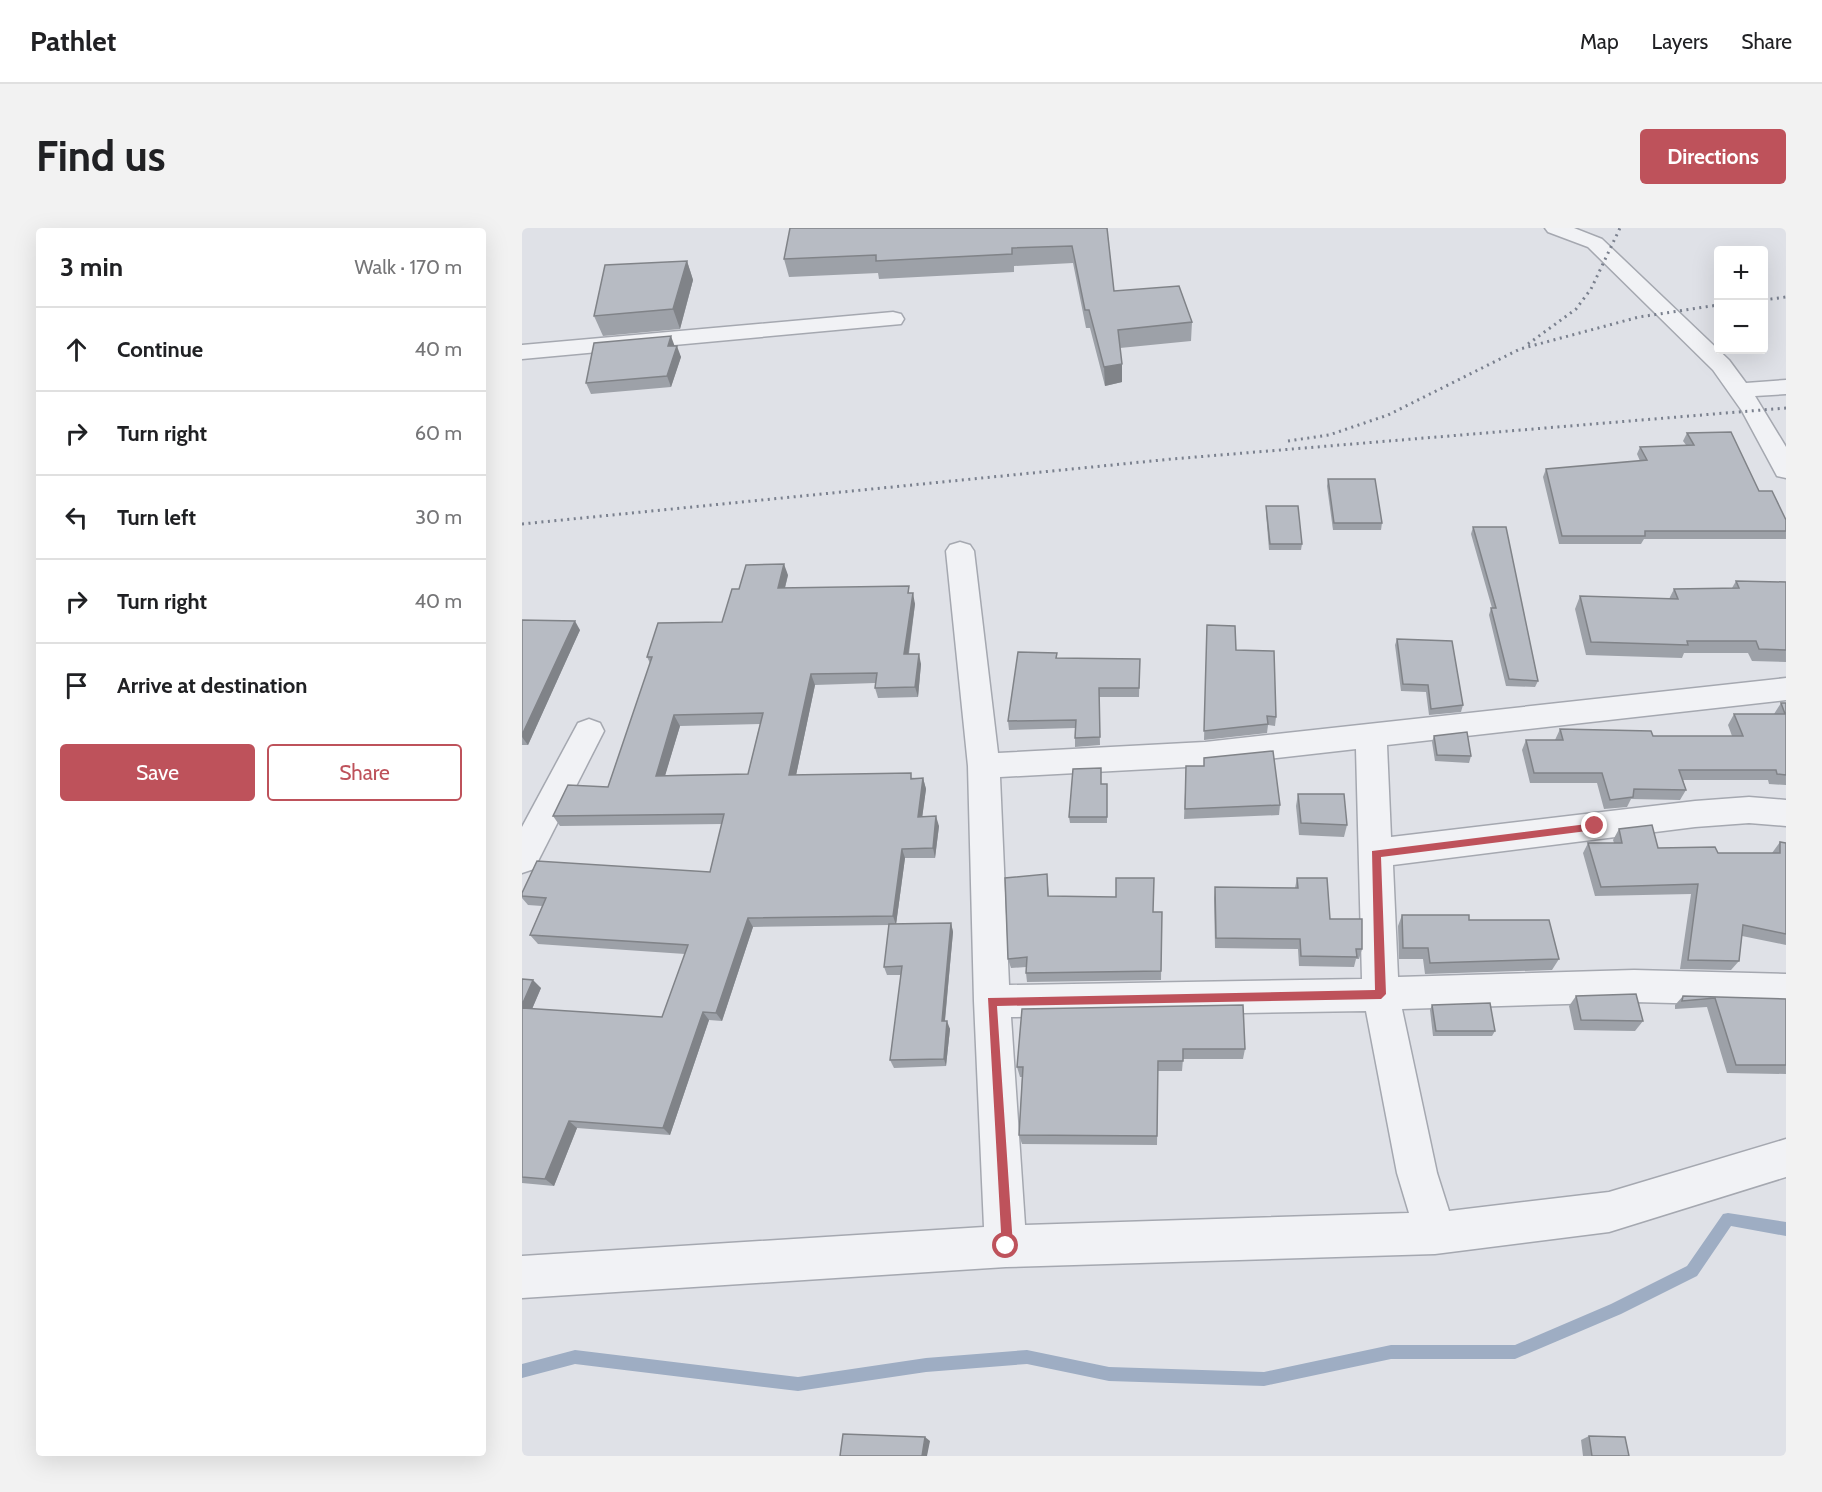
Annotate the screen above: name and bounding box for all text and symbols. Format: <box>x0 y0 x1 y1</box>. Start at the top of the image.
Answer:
text: Pathlet <box>30 24 116 58</box>
text: Map <box>1580 29 1619 54</box>
text: Layers <box>1652 29 1708 54</box>
text: Share <box>1741 29 1792 54</box>
button: Directions <box>1640 129 1786 184</box>
text: Find us <box>36 130 165 182</box>
map controls <box>1714 246 1768 354</box>
button: + <box>1714 246 1768 300</box>
text: 3 min <box>60 251 123 283</box>
text: Walk · 170 m <box>354 255 462 279</box>
button: − <box>1714 300 1768 354</box>
icon: ahead <box>60 333 93 366</box>
text: Continue <box>117 336 203 363</box>
text: 40 m <box>414 337 462 361</box>
icon: right <box>60 417 93 450</box>
text: Turn right <box>117 420 207 447</box>
text: 60 m <box>415 421 462 445</box>
icon: left <box>60 501 93 534</box>
text: Turn left <box>117 504 196 531</box>
text: 30 m <box>415 505 462 529</box>
icon: right <box>60 585 93 618</box>
text: Turn right <box>117 588 207 615</box>
text: 40 m <box>414 589 462 613</box>
icon: arrive <box>60 669 93 702</box>
text: Arrive at destination <box>117 672 307 699</box>
button: Save <box>60 744 255 801</box>
button: Share <box>267 744 462 801</box>
route end <box>1581 812 1607 838</box>
route start <box>992 1232 1018 1258</box>

